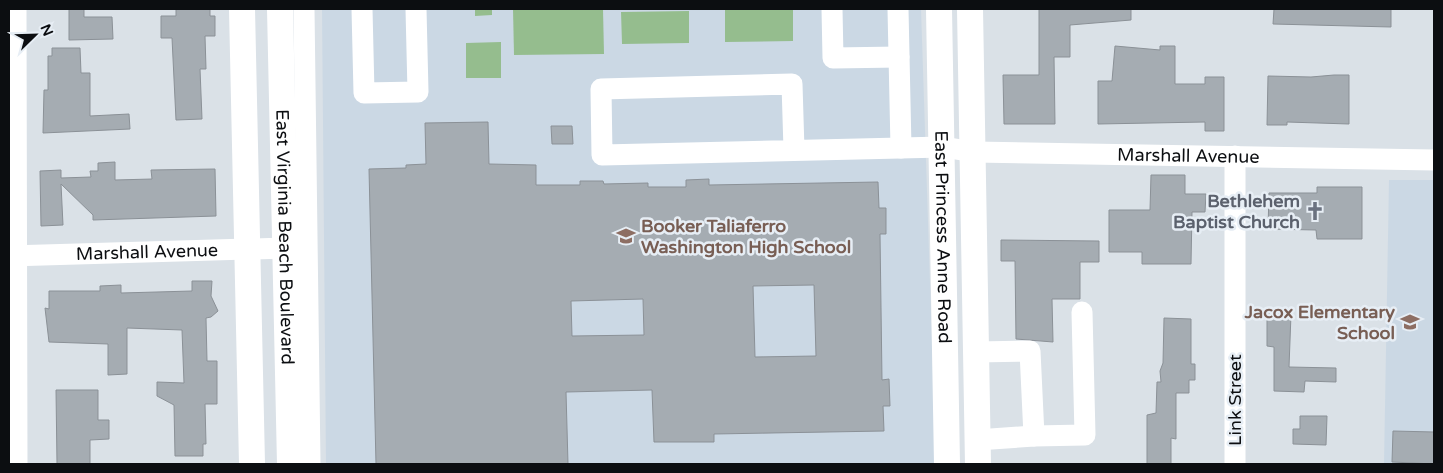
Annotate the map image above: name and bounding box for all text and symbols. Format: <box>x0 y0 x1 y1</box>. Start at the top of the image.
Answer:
north arrow <box>10 10 60 60</box>
text: N <box>36 22 57 39</box>
street label: East Virginia Beach Boulevard <box>271 109 299 365</box>
street label: East Princess Anne Road <box>930 130 956 344</box>
street label: Marshall Avenue <box>1117 143 1260 168</box>
place label: Bethlehem Baptist Church <box>1173 190 1300 233</box>
church icon: Bethlehem Baptist Church <box>1304 200 1326 222</box>
place label: Booker Taliaferro Washington High School <box>641 215 851 258</box>
school or university icon: Booker Taliaferro Washington High School <box>615 225 637 247</box>
street label: Marshall Avenue <box>76 239 218 265</box>
place label: Jacox Elementary School <box>1244 301 1395 344</box>
school or university icon: Jacox Elementary School <box>1399 311 1421 333</box>
street label: Link Street <box>1224 354 1246 446</box>

